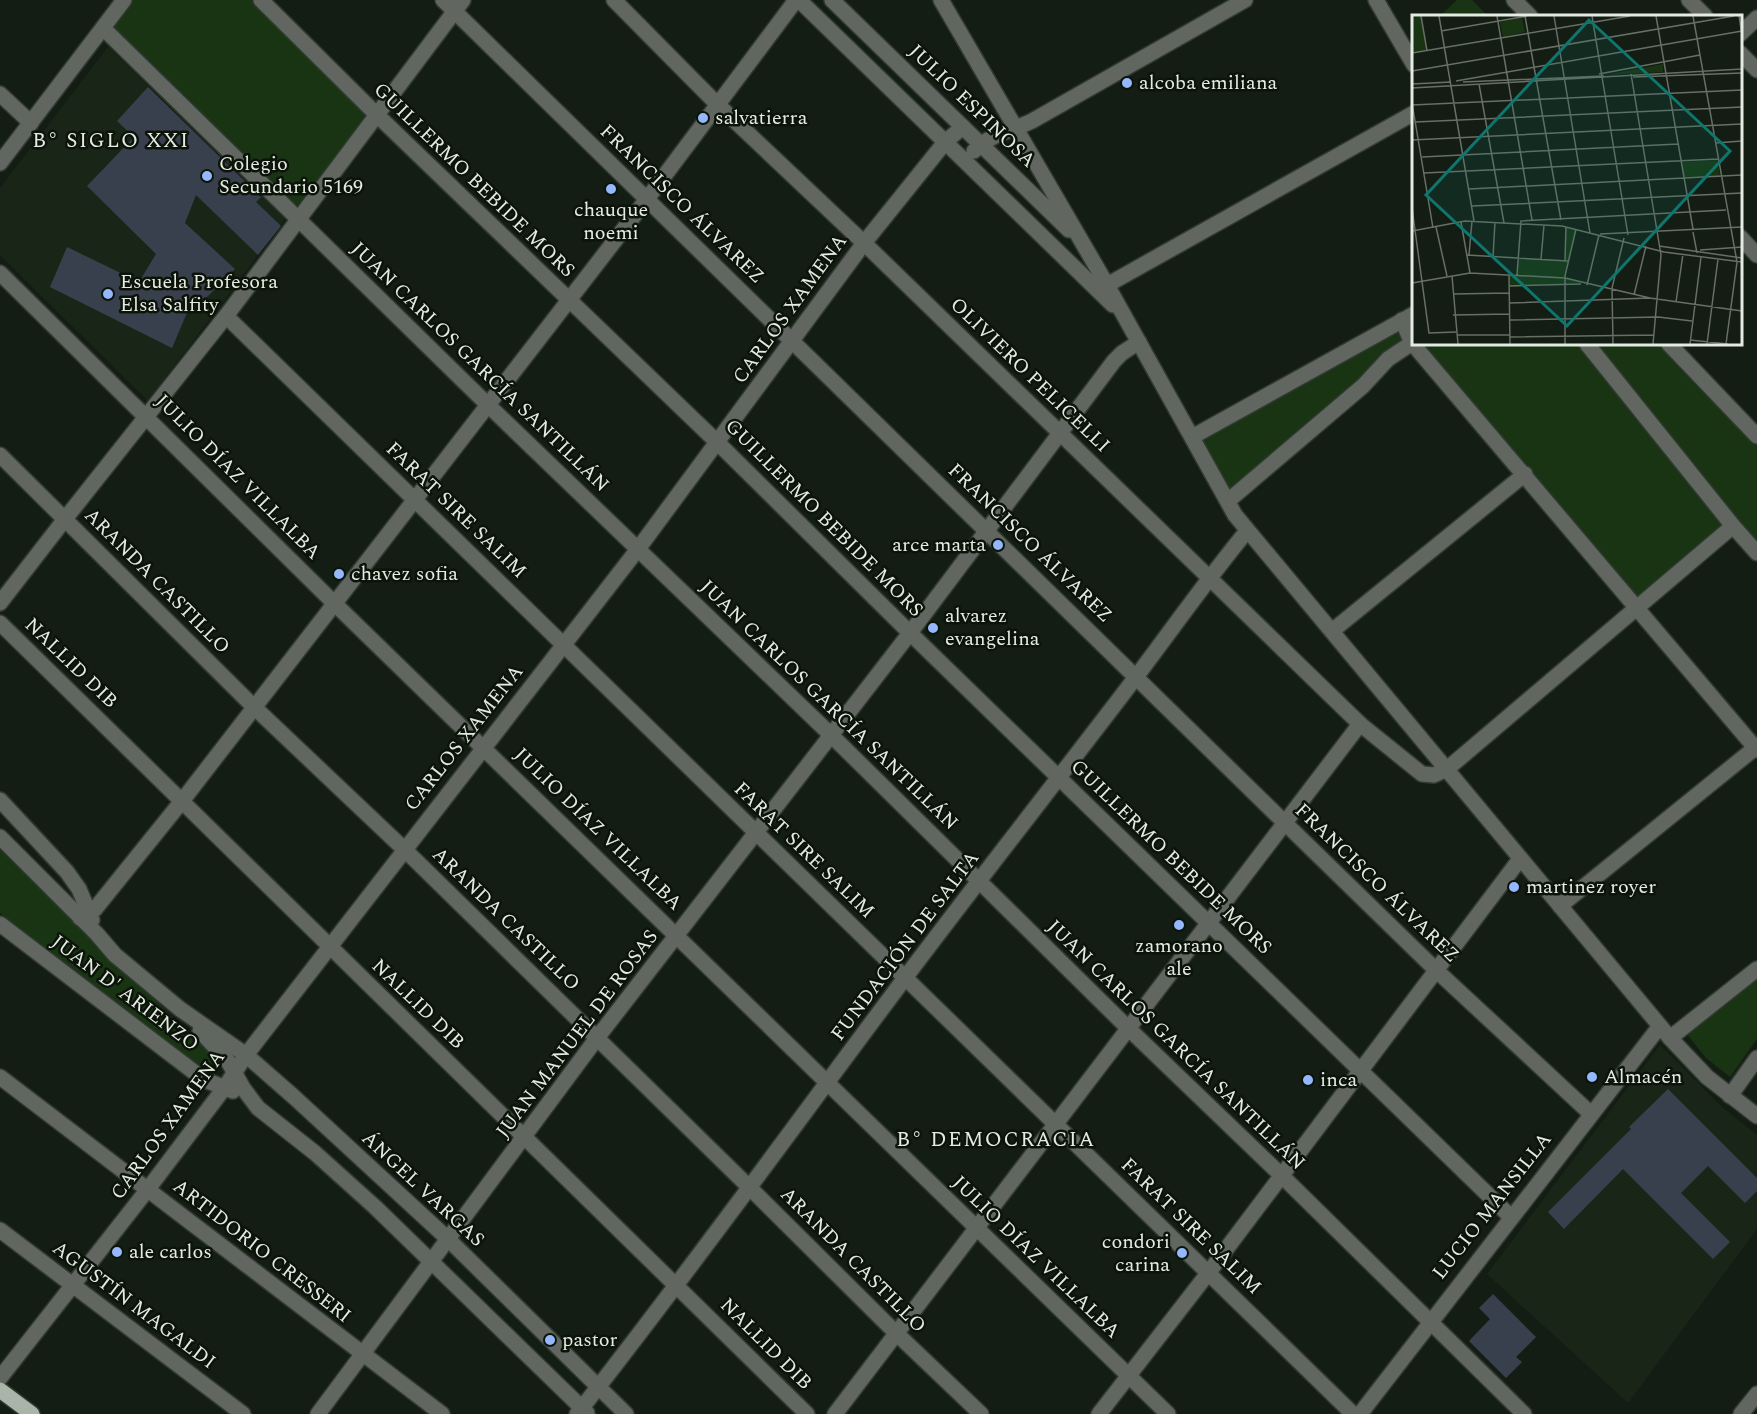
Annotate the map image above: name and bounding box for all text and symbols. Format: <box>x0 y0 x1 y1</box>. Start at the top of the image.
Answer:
inset map <box>1412 15 1742 345</box>
street label: JULIO ESPINOSA <box>901 37 1043 175</box>
place label: alcoba emiliana <box>1139 68 1277 98</box>
street label: GUILLERMO BEBIDE MORS <box>366 75 582 285</box>
marker: alcoba emiliana <box>1120 76 1134 90</box>
place label: salvatierra <box>715 103 808 133</box>
marker: salvatierra <box>696 111 710 125</box>
street label: FRANCISCO ÁLVAREZ <box>593 117 771 291</box>
district label: B° SIGLO XXI <box>32 125 190 157</box>
place label: Colegio Secundario 5169 <box>219 149 363 202</box>
marker: Colegio Secundario 5169 <box>200 169 214 183</box>
marker: chauque noemi <box>604 182 618 196</box>
place label: chauque noemi <box>574 195 648 248</box>
street label: CARLOS XAMENA <box>725 228 855 390</box>
street label: JUAN CARLOS GARCÍA SANTILLÁN <box>344 235 616 499</box>
place label: Escuela Profesora Elsa Salfity <box>120 267 278 320</box>
marker: Escuela Profesora Elsa Salfity <box>101 287 115 301</box>
street label: OLIVIERO PELICELLI <box>943 290 1117 460</box>
street label: JULIO DÍAZ VILLALBA <box>148 387 328 567</box>
street label: GUILLERMO BEBIDE MORS <box>718 412 930 624</box>
street label: FARAT SIRE SALIM <box>379 435 533 585</box>
street label: FRANCISCO ÁLVAREZ <box>941 456 1119 630</box>
street label: ARANDA CASTILLO <box>77 501 237 661</box>
place label: arce marta <box>892 530 986 560</box>
marker: arce marta <box>991 538 1005 552</box>
place label: chavez sofia <box>351 559 458 589</box>
marker: chavez sofia <box>332 567 346 581</box>
street label: JUAN CARLOS GARCÍA SANTILLÁN <box>693 573 965 837</box>
place label: alvarez evangelina <box>945 601 1040 654</box>
street label: NALLID DIB <box>17 611 125 715</box>
marker: alvarez evangelina <box>926 621 940 635</box>
street label: CARLOS XAMENA <box>397 658 531 818</box>
street label: JULIO DÍAZ VILLALBA <box>507 740 689 918</box>
street label: GUILLERMO BEBIDE MORS <box>1063 752 1279 962</box>
street label: FARAT SIRE SALIM <box>727 775 881 925</box>
street label: FRANCISCO ÁLVAREZ <box>1288 796 1466 970</box>
street label: ARANDA CASTILLO <box>425 840 587 998</box>
street label: FUNDACIÓN DE SALTA <box>823 845 987 1047</box>
place label: martinez royer <box>1526 872 1656 902</box>
marker: martinez royer <box>1507 880 1521 894</box>
street label: JUAN CARLOS GARCÍA SANTILLÁN <box>1040 913 1312 1177</box>
marker: zamorano ale <box>1172 918 1186 932</box>
street label: JUAN MANUEL DE ROSAS <box>488 923 666 1145</box>
street label: JUAN D' ARIENZO <box>45 927 205 1059</box>
place label: zamorano ale <box>1135 931 1223 984</box>
street label: NALLID DIB <box>364 952 472 1056</box>
street label: CARLOS XAMENA <box>103 1044 233 1206</box>
place label: Almacén <box>1604 1062 1682 1092</box>
place label: inca <box>1320 1065 1357 1095</box>
marker: Almacén <box>1585 1070 1599 1084</box>
marker: inca <box>1301 1073 1315 1087</box>
street label: ÁNGEL VARGAS <box>355 1124 491 1254</box>
district label: B° DEMOCRACIA <box>896 1124 1096 1156</box>
street label: LUCIO MANSILLA <box>1425 1126 1559 1286</box>
street label: FARAT SIRE SALIM <box>1114 1151 1268 1301</box>
street label: JULIO DÍAZ VILLALBA <box>945 1168 1127 1346</box>
street label: ARTIDORIO CRESSERI <box>166 1172 358 1330</box>
street label: ARANDA CASTILLO <box>773 1180 933 1340</box>
place label: condori carina <box>1102 1227 1170 1280</box>
street label: AGUSTÍN MAGALDI <box>46 1233 222 1377</box>
place label: ale carlos <box>129 1237 212 1267</box>
marker: ale carlos <box>110 1245 124 1259</box>
marker: condori carina <box>1175 1246 1189 1260</box>
street label: NALLID DIB <box>713 1291 819 1397</box>
place label: pastor <box>562 1325 618 1355</box>
marker: pastor <box>543 1333 557 1347</box>

